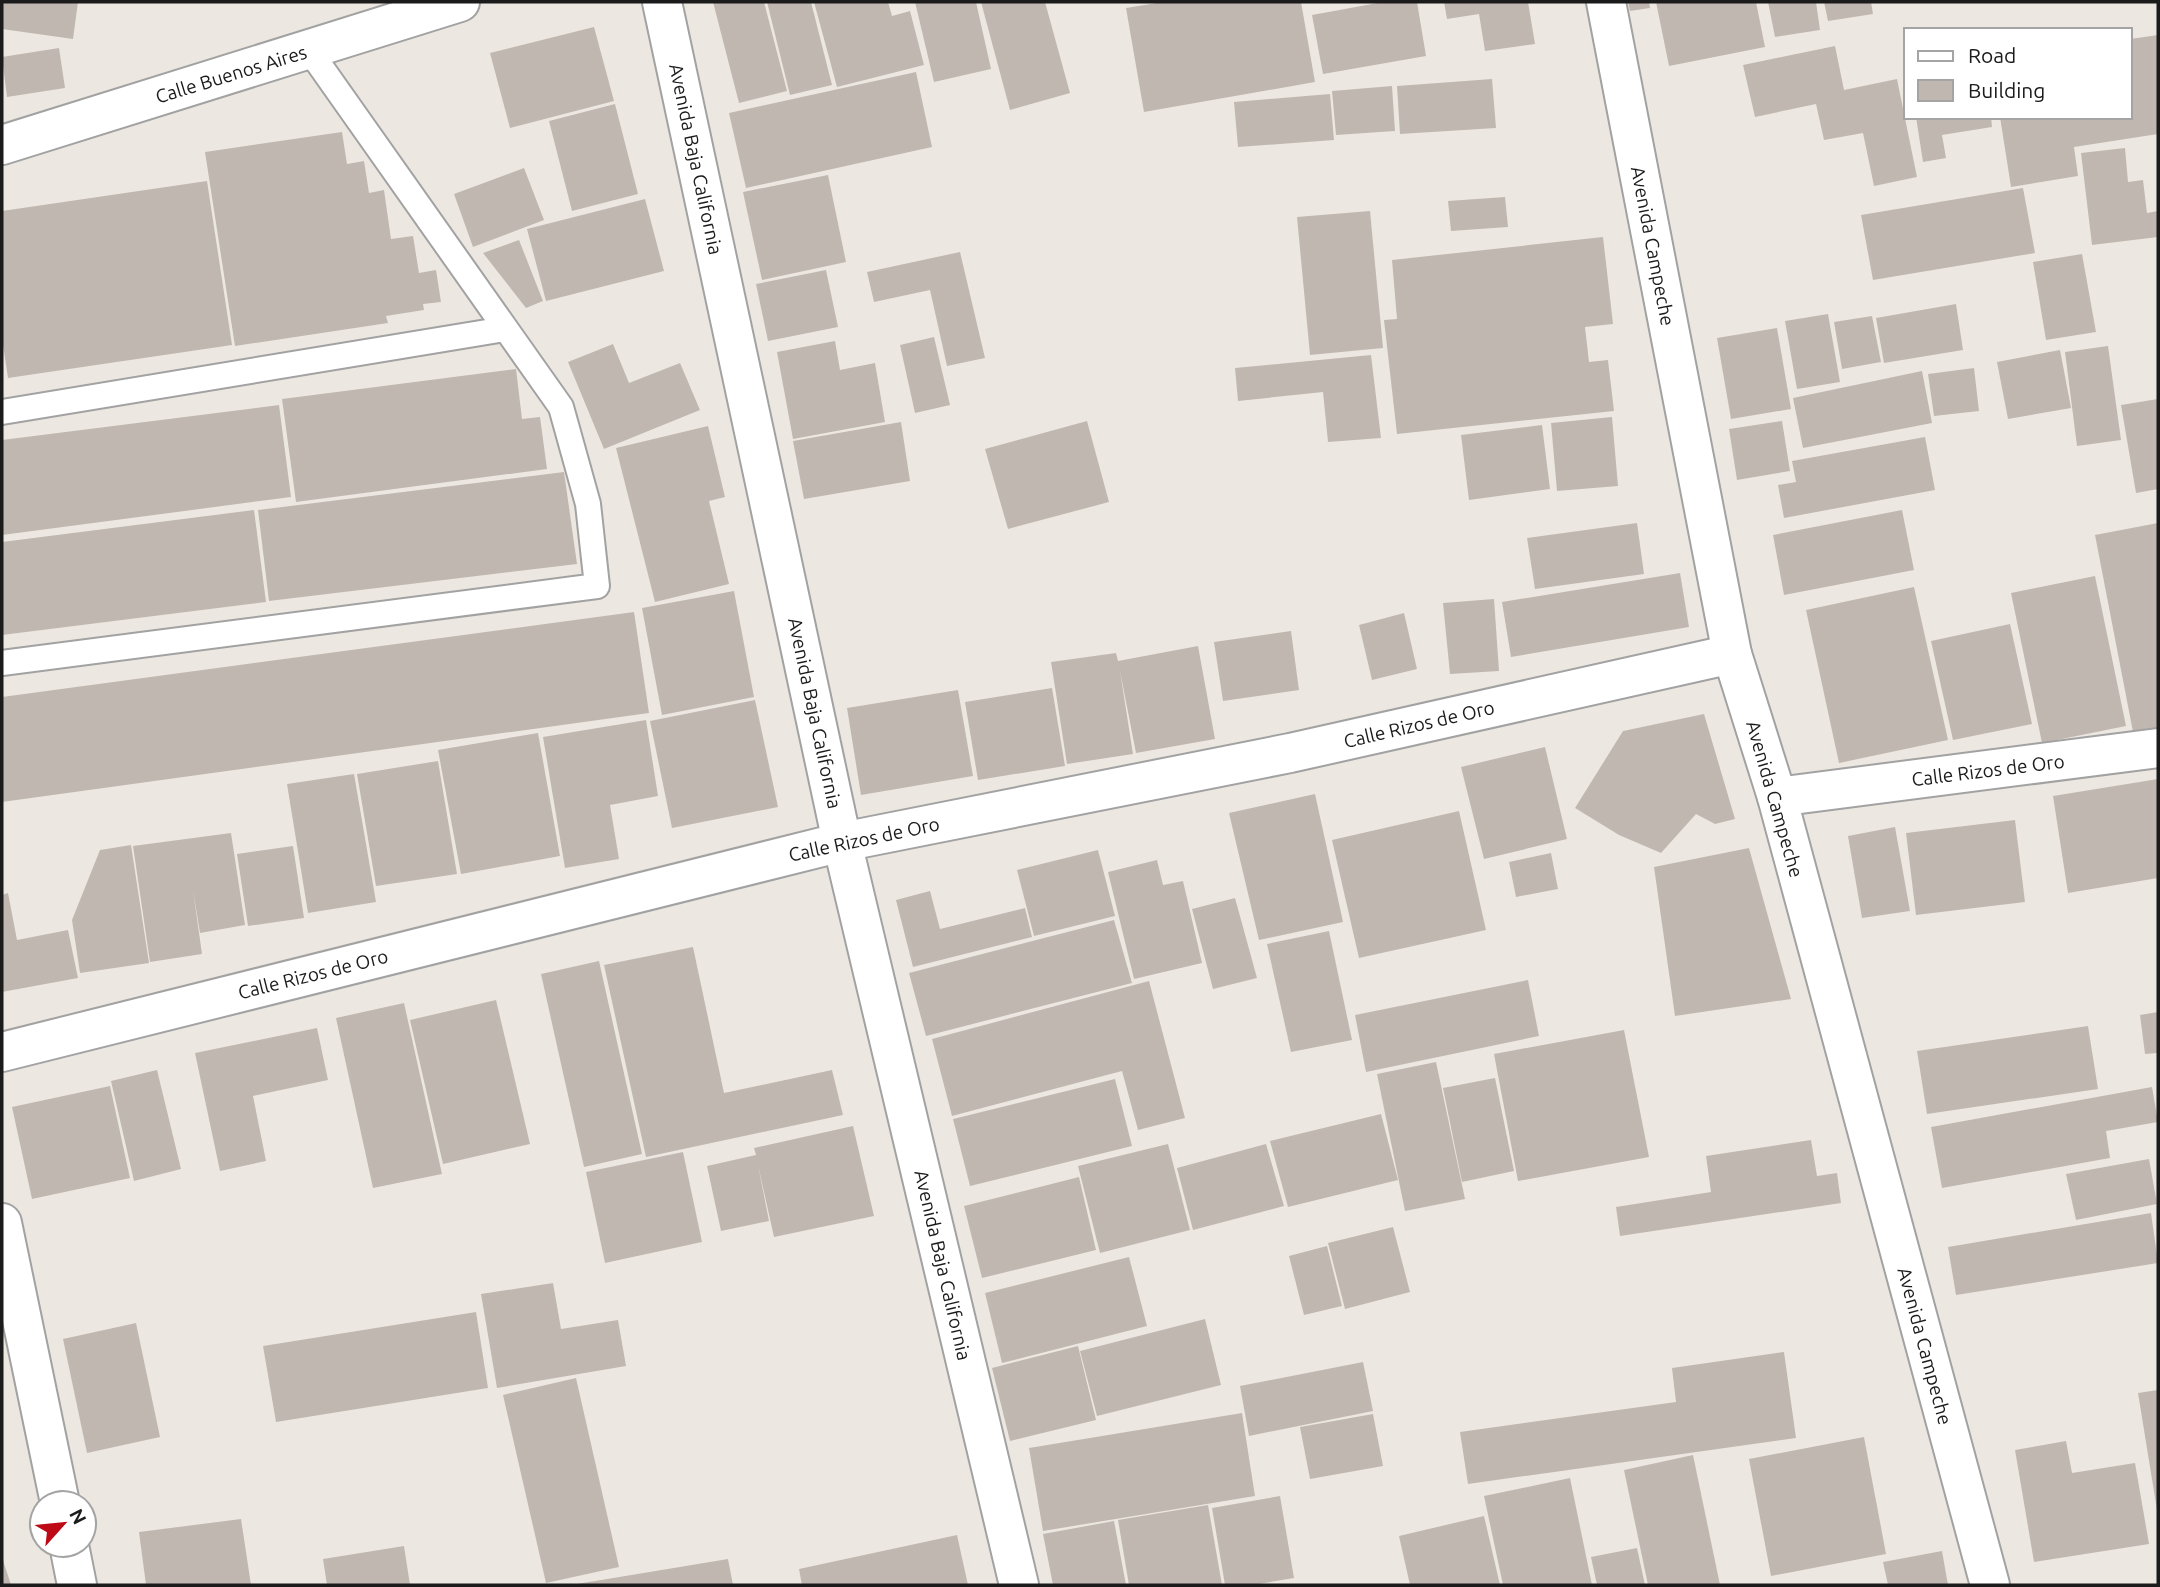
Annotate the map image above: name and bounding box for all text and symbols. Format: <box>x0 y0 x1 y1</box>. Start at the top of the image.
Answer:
legend <box>1904 28 2132 119</box>
street label: Calle Buenos Aires <box>153 41 309 107</box>
text: Road <box>1968 43 2016 67</box>
street label: Avenida Baja California <box>665 61 727 257</box>
text: Building <box>1968 78 2045 102</box>
street label: Avenida Campeche <box>1627 164 1679 328</box>
street label: Avenida Baja California <box>784 615 846 811</box>
street label: Calle Rizos de Oro <box>1342 696 1496 752</box>
street label: Avenida Campeche <box>1742 718 1808 880</box>
street label: Calle Rizos de Oro <box>1910 750 2066 790</box>
street label: Calle Rizos de Oro <box>786 812 942 866</box>
street label: Calle Rizos de Oro <box>236 945 390 1003</box>
street label: Avenida Baja California <box>910 1168 976 1362</box>
street label: Avenida Campeche <box>1893 1265 1957 1427</box>
north arrow <box>28 1489 98 1559</box>
text: N <box>65 1505 91 1528</box>

